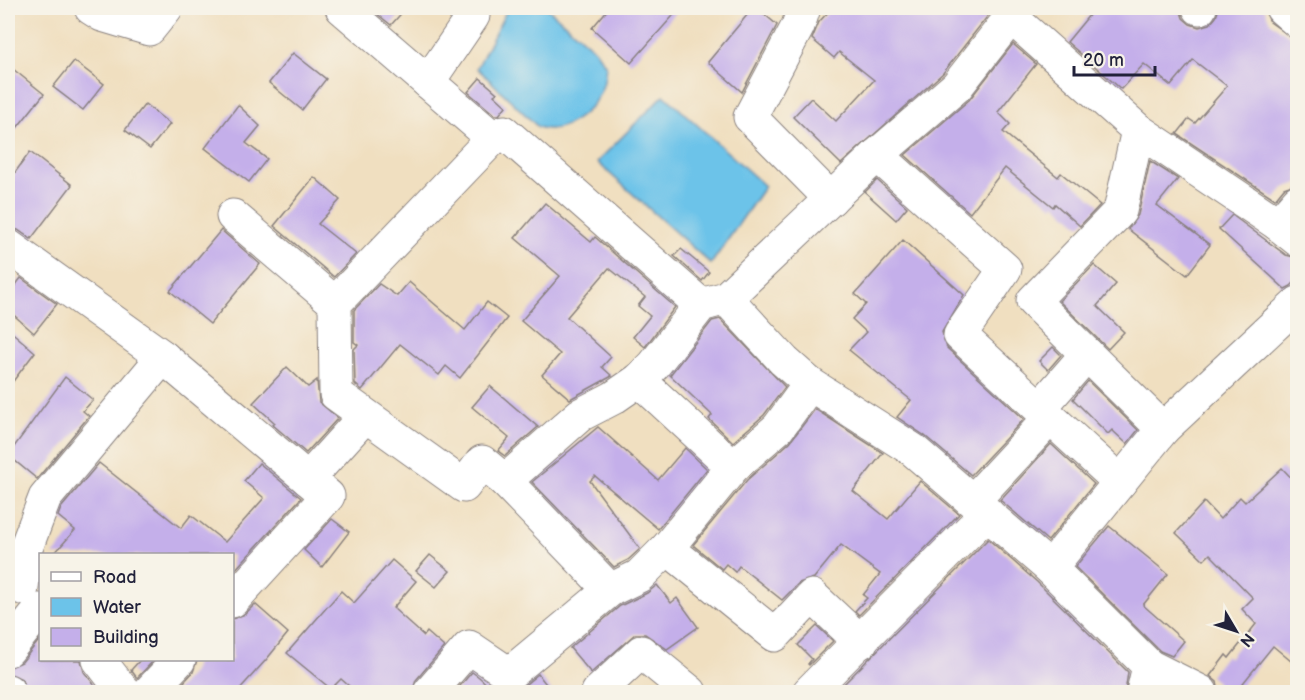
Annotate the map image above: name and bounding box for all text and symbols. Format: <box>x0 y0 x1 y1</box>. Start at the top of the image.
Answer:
scale bar <box>1074 39 1155 77</box>
text: 20 m <box>1083 50 1124 71</box>
legend <box>39 553 234 661</box>
text: Road <box>93 567 137 588</box>
text: Water <box>93 597 141 618</box>
north arrow <box>1206 601 1266 661</box>
text: Building <box>93 627 159 648</box>
text: N <box>1235 629 1258 650</box>

